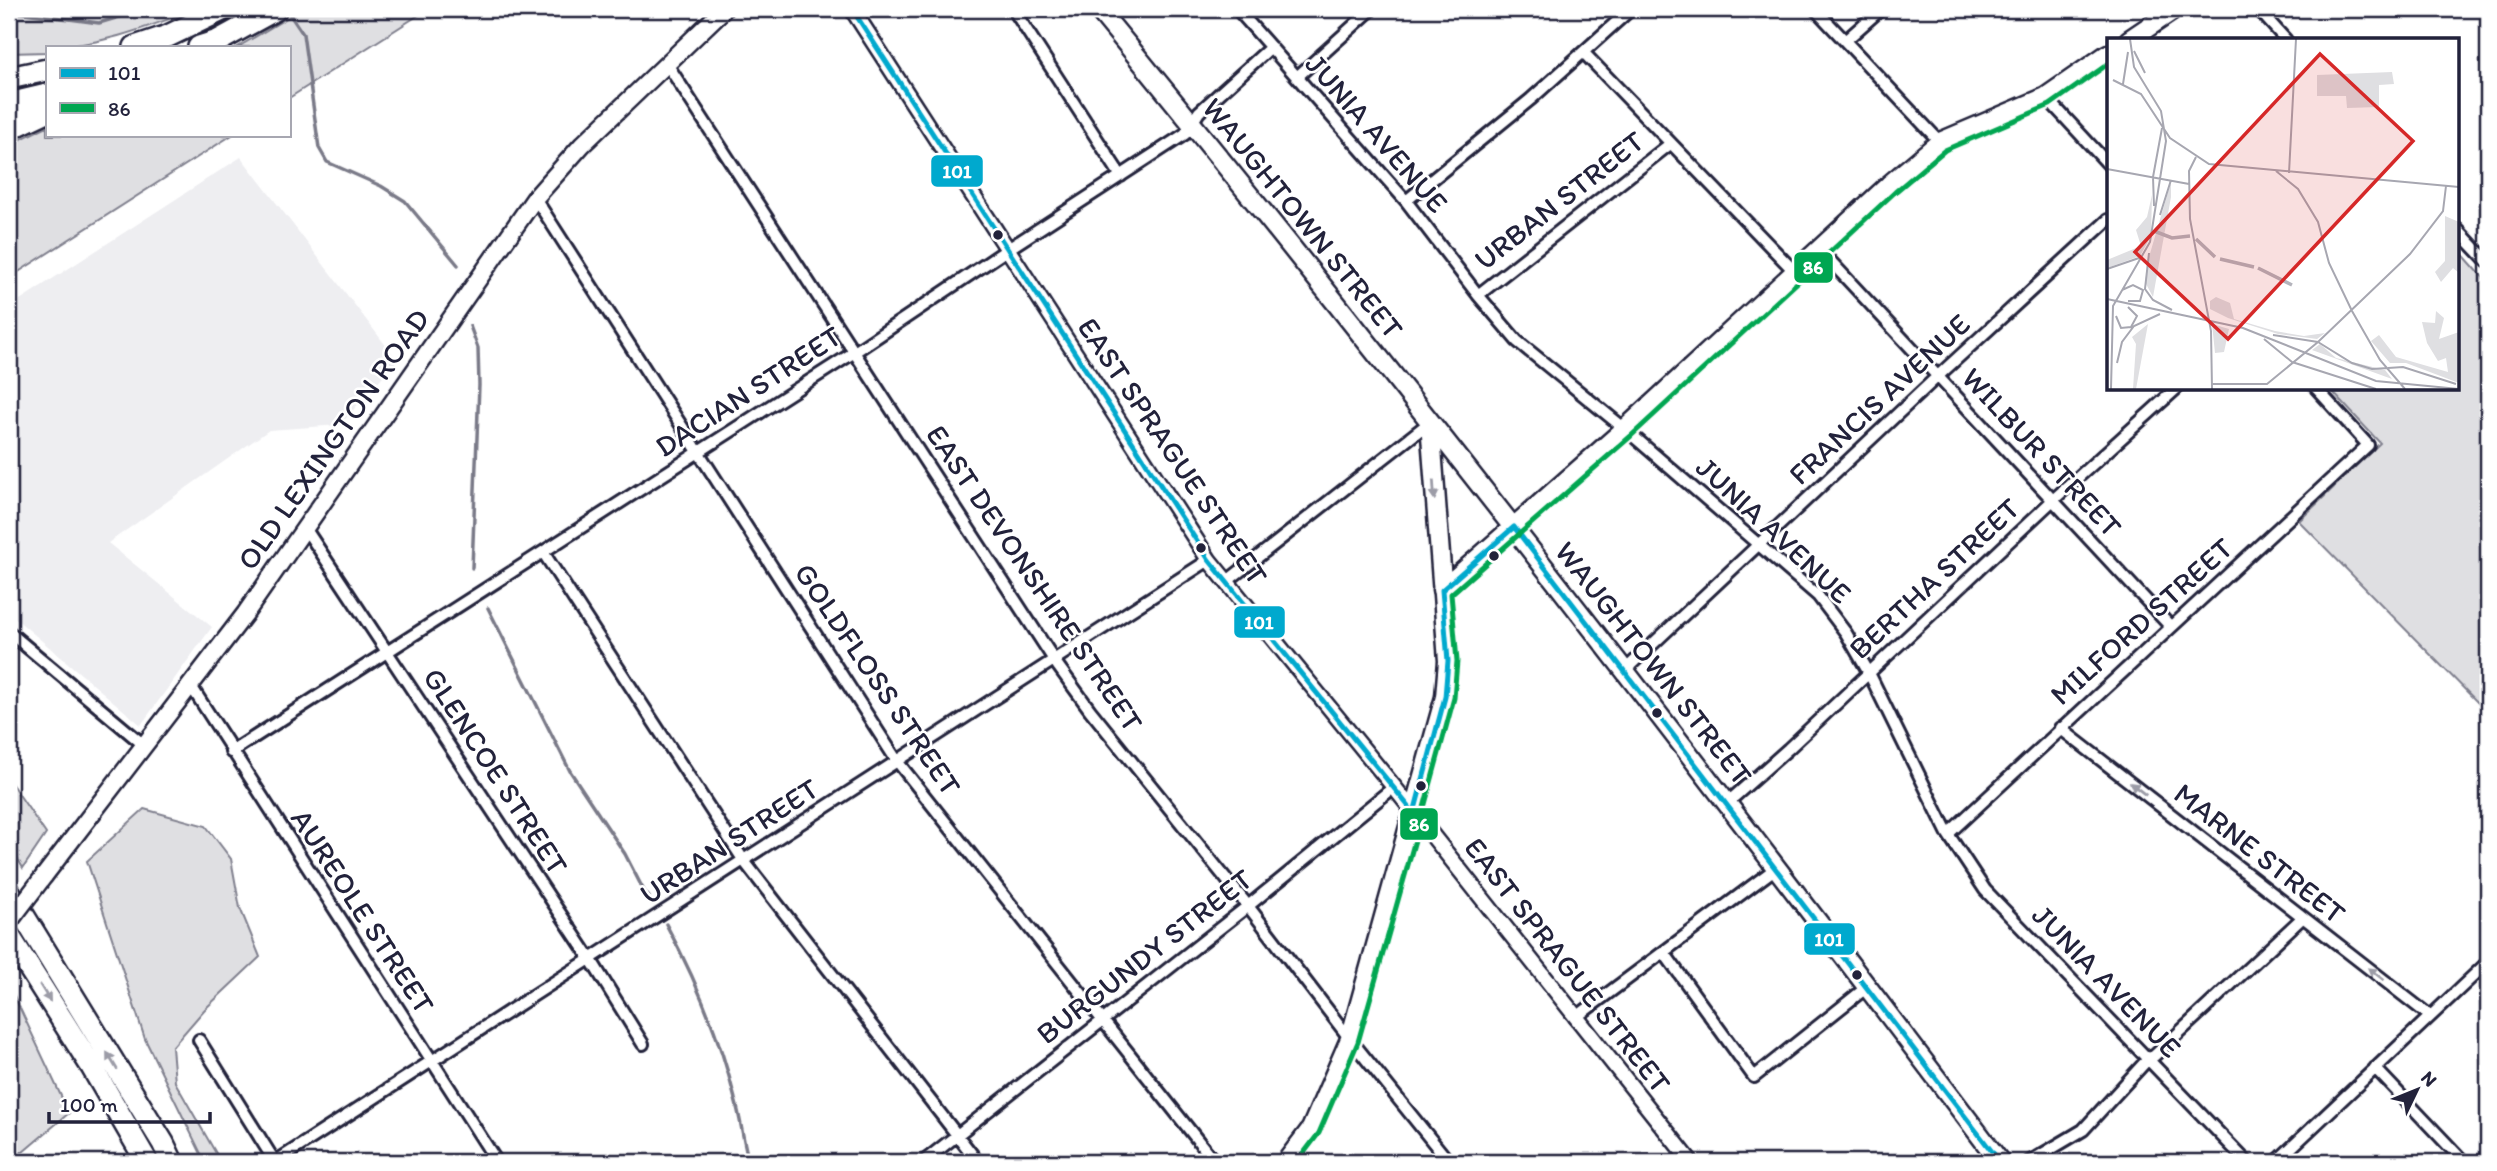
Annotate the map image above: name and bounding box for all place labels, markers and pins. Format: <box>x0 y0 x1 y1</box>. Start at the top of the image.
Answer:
unlabelled marker <box>991 228 1005 242</box>
unlabelled marker <box>1194 541 1208 555</box>
unlabelled marker <box>1487 549 1501 563</box>
unlabelled marker <box>1650 706 1664 720</box>
unlabelled marker <box>1414 779 1428 793</box>
unlabelled marker <box>1850 968 1864 982</box>

